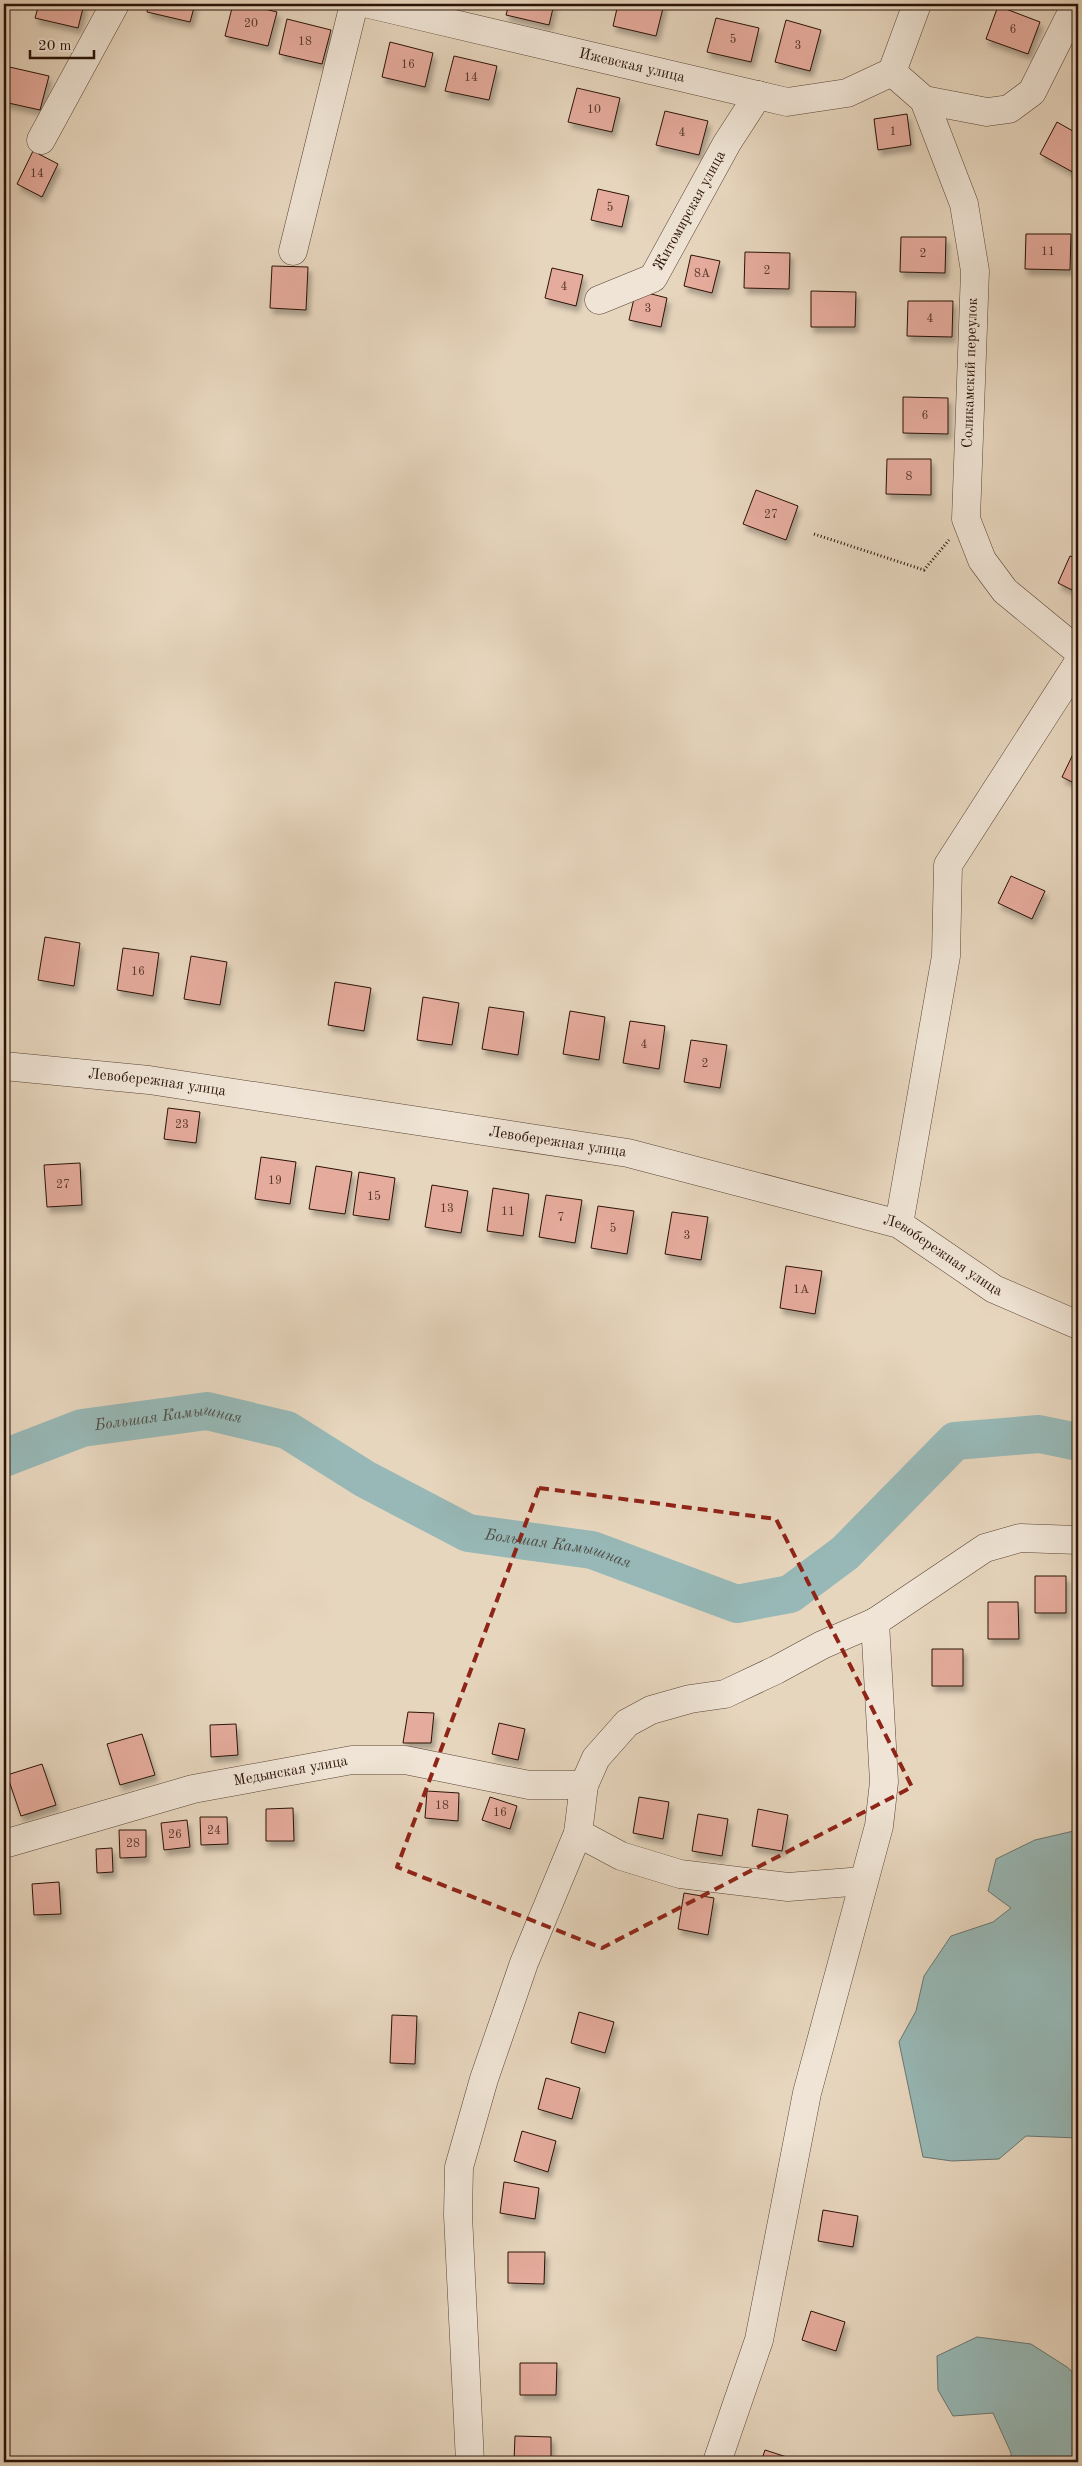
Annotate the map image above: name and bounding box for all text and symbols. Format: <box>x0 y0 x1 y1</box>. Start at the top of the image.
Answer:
house number: 20 <box>244 18 258 30</box>
house number: 6 <box>1010 24 1017 36</box>
scale bar <box>30 28 94 60</box>
house number: 5 <box>730 33 737 46</box>
house number: 18 <box>298 36 312 48</box>
text: 20 m <box>38 39 72 54</box>
house number: 3 <box>795 40 801 52</box>
street label: Ижевская улица <box>577 46 687 85</box>
house number: 16 <box>401 59 415 71</box>
house number: 14 <box>464 72 478 84</box>
house number: 10 <box>587 104 601 116</box>
house number: 1 <box>890 126 896 138</box>
house number: 4 <box>679 127 686 139</box>
street label: Житомирская улица <box>651 148 729 273</box>
house number: 14 <box>30 168 44 180</box>
house number: 5 <box>607 201 614 214</box>
house number: 11 <box>1041 246 1055 258</box>
house number: 2 <box>920 248 926 260</box>
house number: 2 <box>764 265 770 277</box>
house number: 8А <box>694 268 710 280</box>
house number: 4 <box>561 281 568 293</box>
street label: Соликамский переулок <box>961 297 981 448</box>
house number: 3 <box>645 303 651 315</box>
house number: 4 <box>927 313 934 325</box>
house number: 6 <box>922 410 929 422</box>
house number: 8 <box>906 471 913 483</box>
house number: 27 <box>764 509 778 521</box>
house number: 16 <box>131 966 145 978</box>
house number: 4 <box>641 1039 648 1051</box>
house number: 2 <box>702 1058 708 1070</box>
street label: Левобережная улица <box>87 1067 228 1099</box>
house number: 23 <box>175 1119 189 1131</box>
street label: Левобережная улица <box>488 1124 628 1160</box>
house number: 19 <box>268 1175 282 1187</box>
house number: 27 <box>56 1179 70 1191</box>
house number: 15 <box>367 1190 381 1203</box>
house number: 13 <box>440 1203 454 1215</box>
house number: 11 <box>501 1206 515 1218</box>
house number: 7 <box>558 1212 564 1224</box>
street label: Левобережная улица <box>882 1213 1005 1299</box>
house number: 5 <box>610 1222 617 1235</box>
house number: 3 <box>684 1230 690 1242</box>
house number: 1А <box>793 1284 809 1296</box>
water label: Большая Камышная <box>93 1402 244 1434</box>
water label: Большая Камышная <box>483 1527 633 1572</box>
street label: Медынская улица <box>232 1753 350 1789</box>
house number: 18 <box>435 1800 449 1812</box>
house number: 16 <box>493 1807 507 1819</box>
house number: 24 <box>207 1825 221 1837</box>
house number: 26 <box>168 1829 182 1841</box>
house number: 28 <box>126 1838 140 1850</box>

